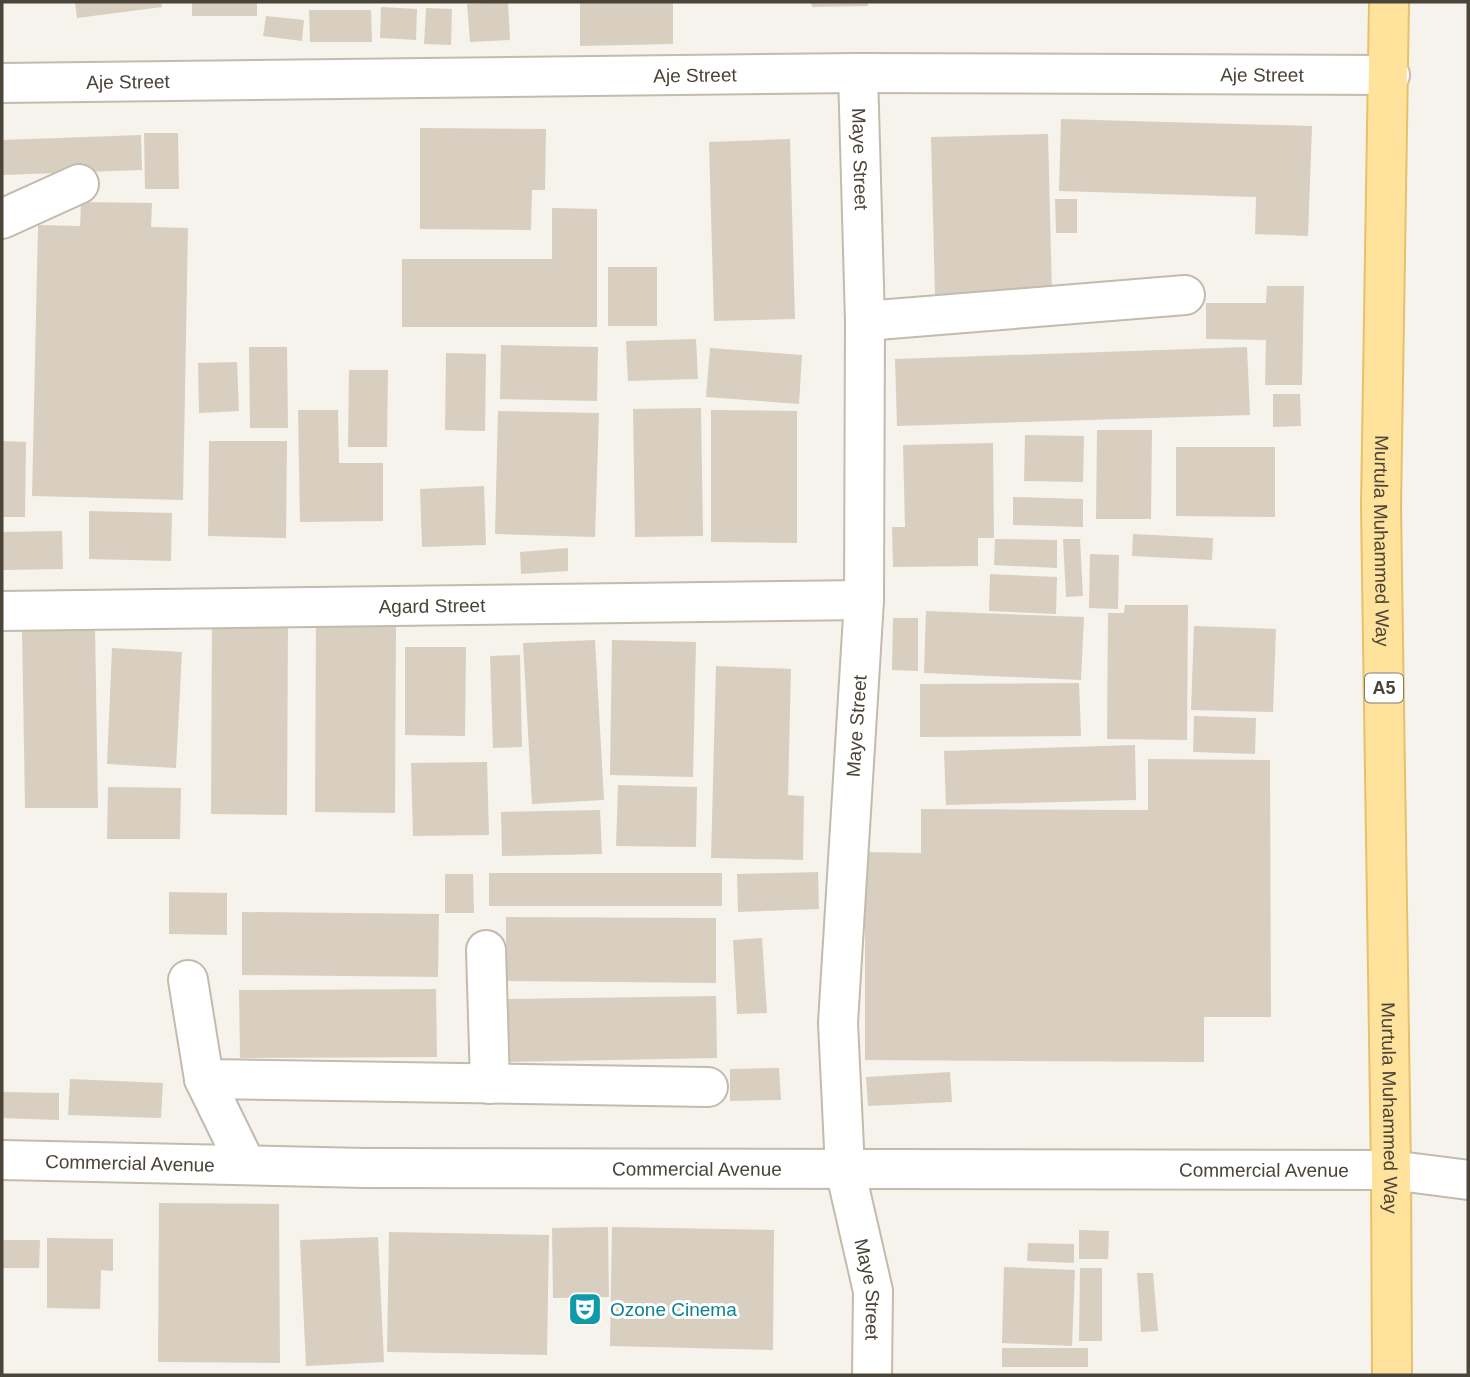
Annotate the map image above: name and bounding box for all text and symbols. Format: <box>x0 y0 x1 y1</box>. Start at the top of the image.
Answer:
street label: Aje Street <box>653 64 738 86</box>
street label: Aje Street <box>1220 64 1304 86</box>
street label: Aje Street <box>86 71 171 93</box>
street label: Maye Street <box>848 107 872 211</box>
street label: Murtula Muhammed Way <box>1370 435 1393 647</box>
street label: Agard Street <box>378 595 486 617</box>
street label: Maye Street <box>842 673 871 778</box>
road number: A5 <box>1365 674 1403 702</box>
street label: Murtula Muhammed Way <box>1377 1002 1401 1214</box>
street label: Commercial Avenue <box>45 1151 215 1176</box>
street label: Commercial Avenue <box>612 1158 782 1180</box>
street label: Commercial Avenue <box>1179 1160 1349 1181</box>
street label: Maye Street <box>850 1237 883 1341</box>
theatre icon: Ozone Cinema <box>566 1290 604 1328</box>
place label: Ozone Cinema <box>610 1299 737 1320</box>

